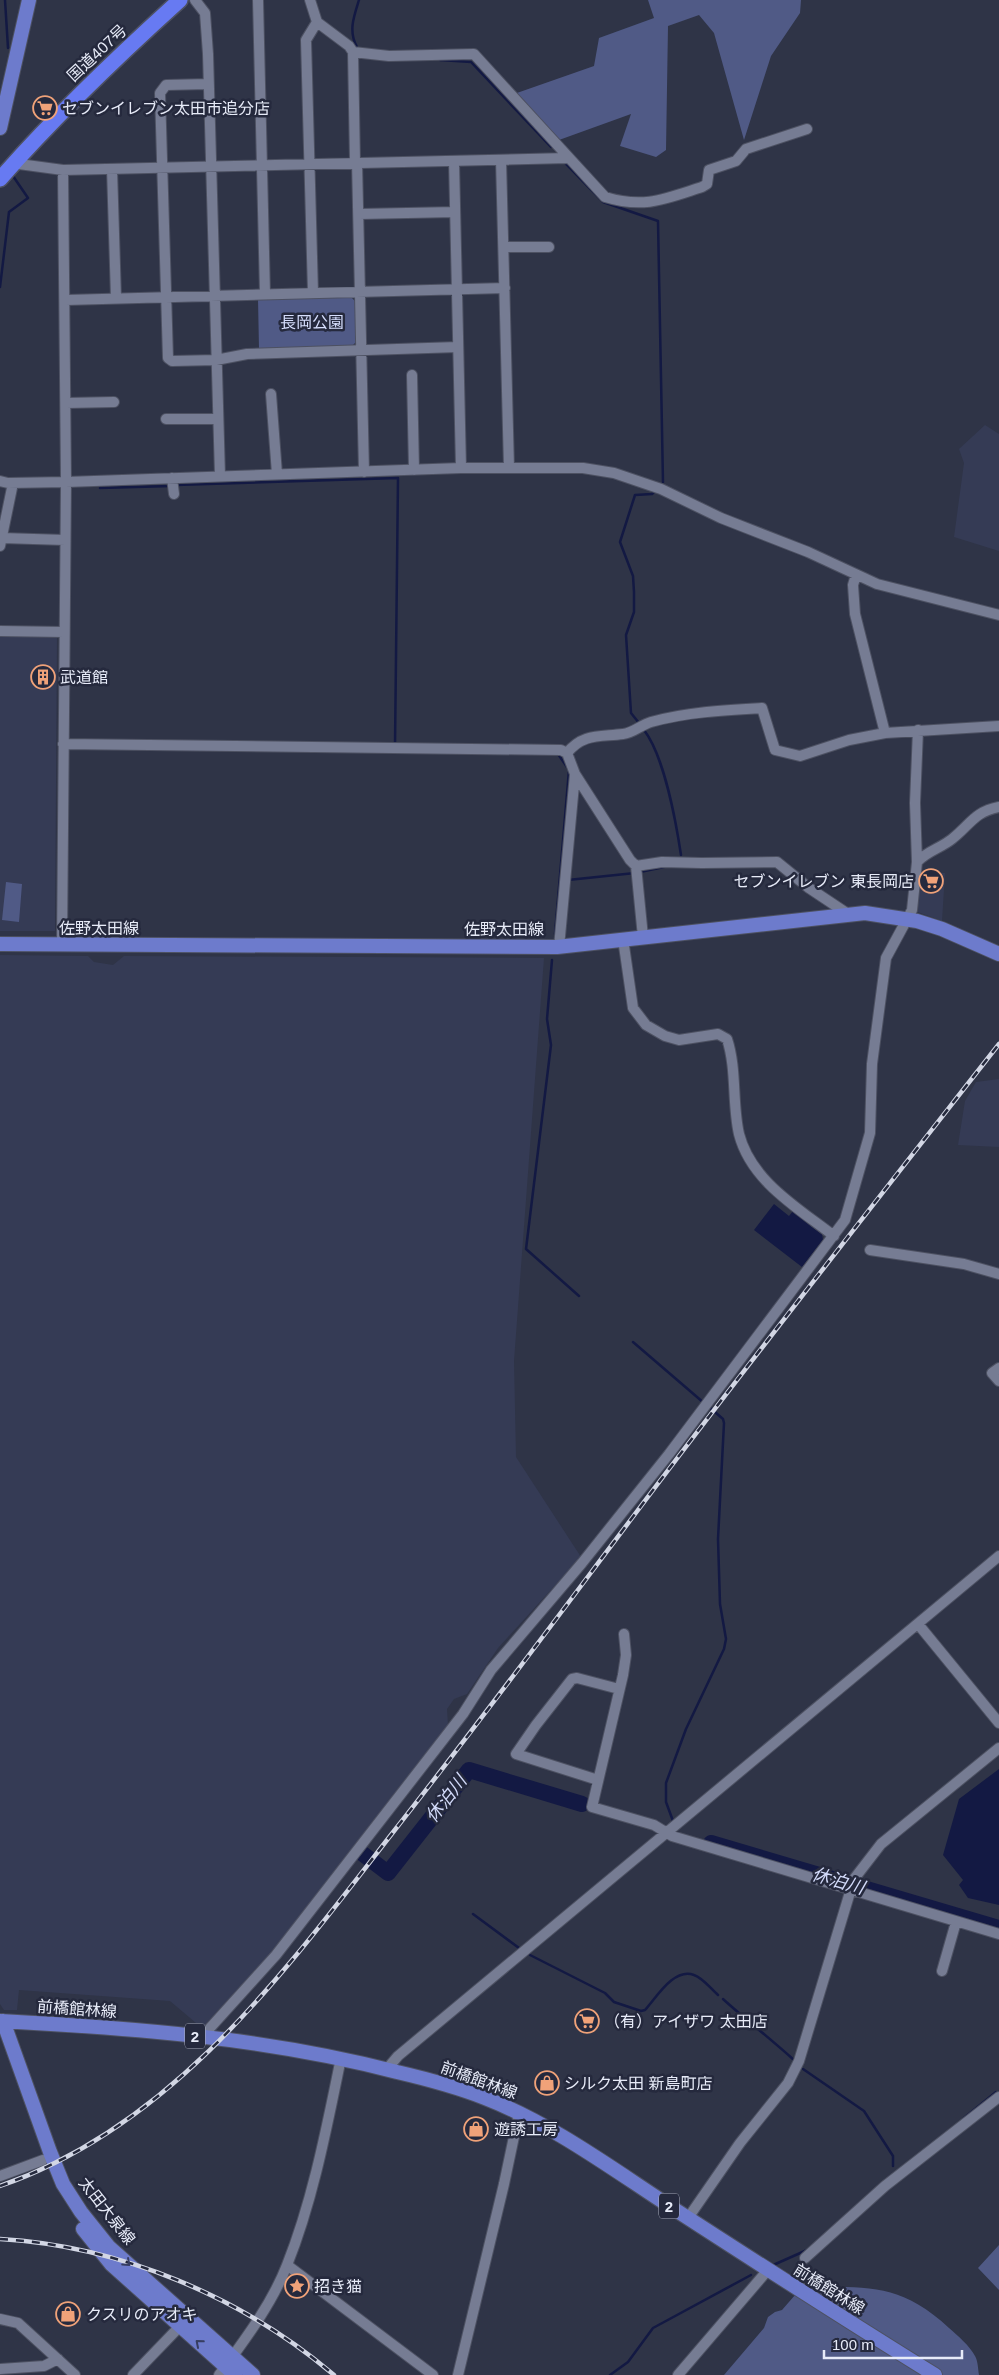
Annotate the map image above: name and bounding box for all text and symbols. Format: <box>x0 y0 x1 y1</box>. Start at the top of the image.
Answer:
street label: 国道407号 <box>64 21 130 85</box>
supermarket icon: セブンイレブン太田市追分店 <box>32 95 58 121</box>
place label: セブンイレブン太田市追分店 <box>62 100 270 117</box>
park label: 長岡公園 <box>280 314 344 331</box>
building icon: 武道館 <box>30 664 56 690</box>
place label: 武道館 <box>60 669 108 686</box>
supermarket icon: セブンイレブン 東長岡店 <box>918 868 944 894</box>
place label: セブンイレブン 東長岡店 <box>734 873 914 890</box>
street label: 佐野太田線 <box>59 920 139 937</box>
street label: 佐野太田線 <box>464 921 544 938</box>
water label: 休泊川 <box>421 1770 472 1826</box>
water label: 休泊川 <box>809 1864 869 1899</box>
street label: 前橋館林線 <box>36 1998 118 2020</box>
supermarket icon: （有）アイザワ 太田店 <box>574 2008 600 2034</box>
place label: （有）アイザワ 太田店 <box>604 2013 768 2030</box>
road number: 2 <box>185 2024 205 2048</box>
street label: 前橋館林線 <box>438 2058 520 2102</box>
shop icon: シルク太田 新島町店 <box>534 2070 560 2096</box>
place label: シルク太田 新島町店 <box>564 2075 712 2092</box>
shop icon: 遊誘工房 <box>463 2116 489 2142</box>
place label: 遊誘工房 <box>494 2121 558 2138</box>
street label: 太田大泉線 <box>76 2174 138 2248</box>
road number: 2 <box>659 2194 679 2218</box>
one-way arrow <box>122 2257 131 2266</box>
street label: 前橋館林線 <box>791 2261 867 2317</box>
place icon: 招き猫 <box>284 2273 310 2299</box>
place label: 招き猫 <box>314 2278 362 2295</box>
shop icon: クスリのアオキ <box>55 2301 81 2327</box>
place label: クスリのアオキ <box>86 2306 198 2323</box>
scale bar <box>824 2328 962 2360</box>
text: 100 m <box>832 2336 874 2353</box>
one-way arrow <box>195 2340 204 2349</box>

